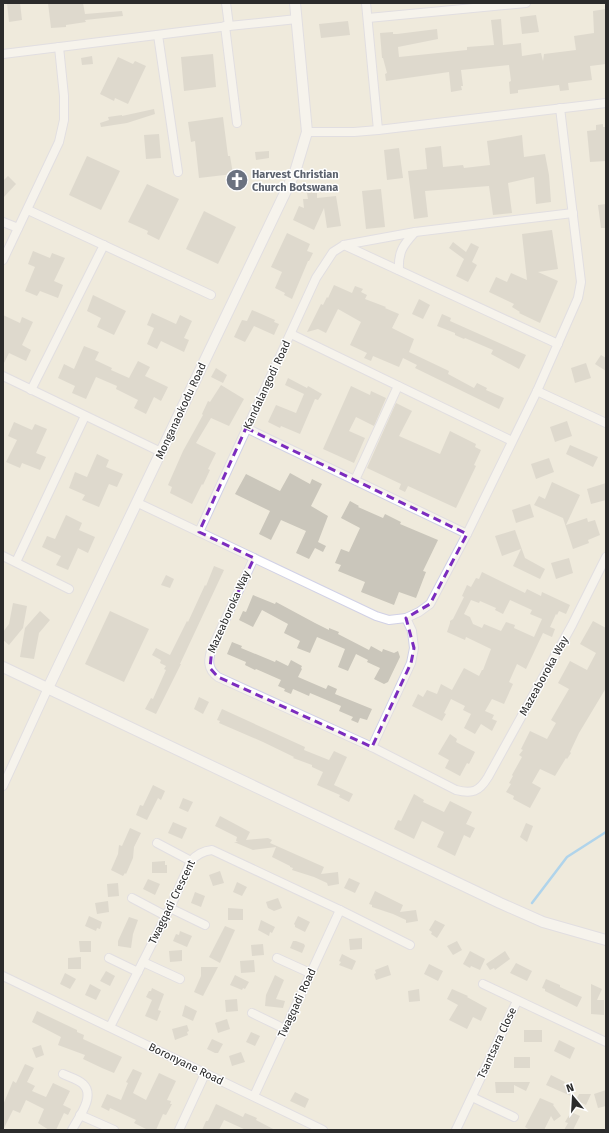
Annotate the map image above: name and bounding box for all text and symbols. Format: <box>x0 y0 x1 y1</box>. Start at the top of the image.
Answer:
church icon: Harvest Christian Church Botswana <box>224 167 250 193</box>
place label: Harvest Christian Church Botswana <box>252 168 339 194</box>
street label: Kandalangodi Road <box>241 338 293 432</box>
street label: Monganaokodu Road <box>153 361 209 461</box>
street label: Mazeaboroka Way <box>205 568 253 655</box>
street label: Mazeaboroka Way <box>517 634 571 718</box>
street label: Twagqadi Crescent <box>146 858 198 946</box>
street label: Twagqadi Road <box>275 966 319 1040</box>
street label: Tsantsara Close <box>475 1005 519 1081</box>
street label: Boronyane Road <box>146 1040 226 1088</box>
north arrow <box>553 1077 593 1117</box>
text: N <box>565 1081 576 1095</box>

